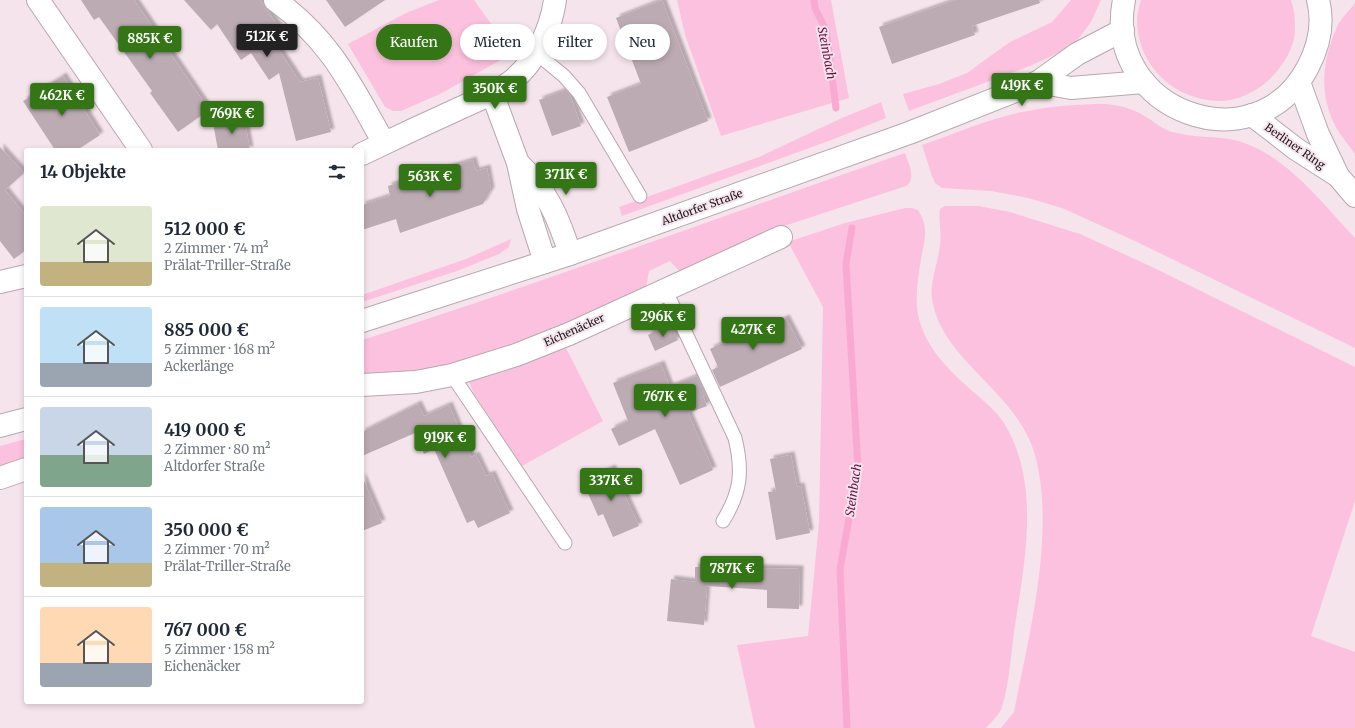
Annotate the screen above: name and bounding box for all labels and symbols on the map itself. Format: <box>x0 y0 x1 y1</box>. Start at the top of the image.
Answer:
pin: 512K € <box>234 24 300 58</box>
water label: Steinbach <box>815 25 839 81</box>
pin: 885K € <box>117 26 183 60</box>
pin: 419K € <box>989 73 1055 107</box>
pin: 350K € <box>462 76 528 110</box>
pin: 462K € <box>29 83 95 117</box>
pin: 769K € <box>199 101 265 135</box>
street label: Berliner Ring <box>1262 120 1328 172</box>
pin: 371K € <box>533 162 599 196</box>
pin: 563K € <box>397 164 463 198</box>
street label: Altdorfer Straße <box>659 186 745 228</box>
pin: 296K € <box>630 304 696 338</box>
street label: Eichenäcker <box>542 310 607 350</box>
pin: 427K € <box>720 317 786 351</box>
pin: 767K € <box>632 384 698 418</box>
pin: 919K € <box>412 425 478 459</box>
water label: Steinbach <box>842 463 864 517</box>
pin: 337K € <box>578 468 644 502</box>
pin: 787K € <box>699 556 765 590</box>

